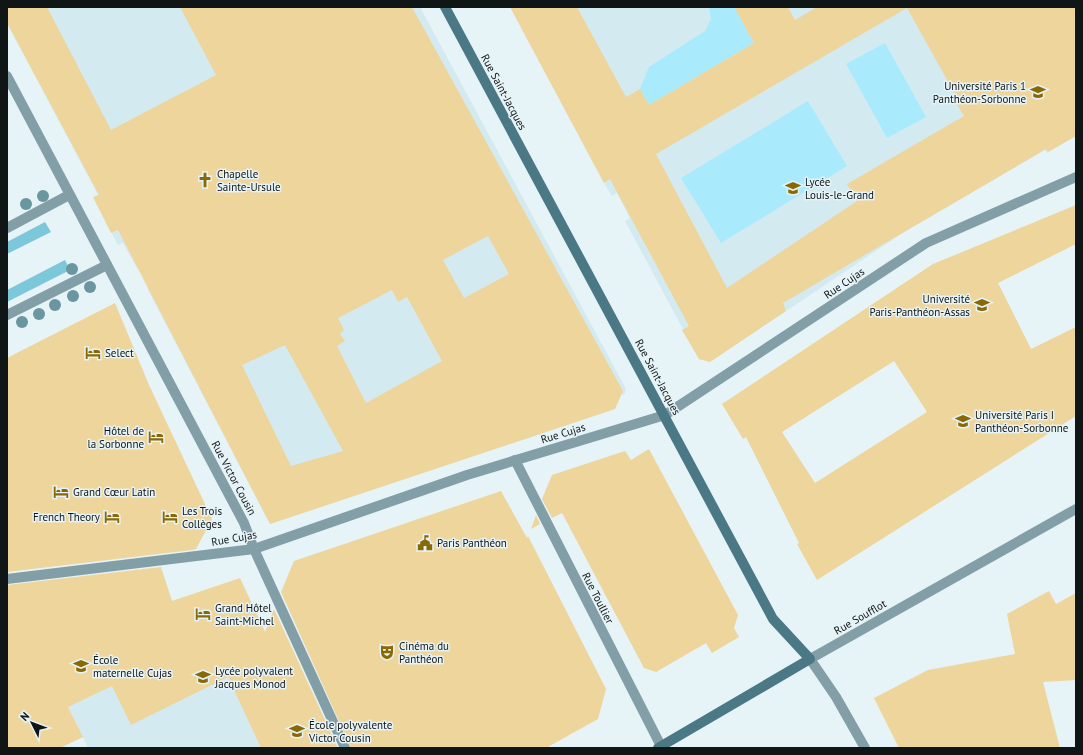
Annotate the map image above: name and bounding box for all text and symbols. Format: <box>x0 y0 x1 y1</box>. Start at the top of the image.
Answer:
street label: Rue Saint-Jacques <box>478 52 530 133</box>
place label: Université Paris 1 Panthéon-Sorbonne <box>933 79 1026 106</box>
school or university icon: Université Paris 1 Panthéon-Sorbonne <box>1029 83 1047 101</box>
place label: Chapelle Sainte-Ursule <box>217 167 281 194</box>
church icon: Chapelle Sainte-Ursule <box>196 171 214 189</box>
place label: Lycée Louis-le-Grand <box>805 175 874 202</box>
school or university icon: Lycée Louis-le-Grand <box>784 179 802 197</box>
street label: Rue Cujas <box>821 264 867 302</box>
place label: Université Paris-Panthéon-Assas <box>869 292 970 319</box>
school or university icon: Université Paris-Panthéon-Assas <box>973 296 991 314</box>
street label: Rue Saint-Jacques <box>632 337 684 418</box>
hotel icon: Select <box>84 344 102 362</box>
place label: Select <box>105 346 134 360</box>
place label: Université Paris I Panthéon-Sorbonne <box>975 408 1069 435</box>
school or university icon: Université Paris I Panthéon-Sorbonne <box>954 412 972 430</box>
street label: Rue Cujas <box>539 419 587 446</box>
place label: Hôtel de la Sorbonne <box>87 424 144 451</box>
hotel icon: Hôtel de la Sorbonne <box>147 428 165 446</box>
street label: Rue Victor Cousin <box>209 438 259 518</box>
hotel icon: Grand Cœur Latin <box>52 483 70 501</box>
place label: Grand Cœur Latin <box>73 485 155 499</box>
place label: Les Trois Collèges <box>182 504 222 531</box>
hotel icon: French Theory <box>103 508 121 526</box>
hotel icon: Les Trois Collèges <box>161 508 179 526</box>
place label: French Theory <box>33 510 101 524</box>
street label: Rue Cujas <box>210 527 258 549</box>
public building icon: Paris Panthéon <box>416 534 434 552</box>
place label: Paris Panthéon <box>437 536 507 550</box>
street label: Rue Toullier <box>579 570 617 626</box>
street label: Rue Soufflot <box>831 596 889 638</box>
place label: Grand Hôtel Saint-Michel <box>215 601 275 628</box>
hotel icon: Grand Hôtel Saint-Michel <box>194 605 212 623</box>
place label: Cinéma du Panthéon <box>399 639 449 666</box>
theatre icon: Cinéma du Panthéon <box>378 643 396 661</box>
place label: École maternelle Cujas <box>93 653 172 680</box>
school or university icon: École maternelle Cujas <box>72 657 90 675</box>
place label: Lycée polyvalent Jacques Monod <box>214 664 293 691</box>
school or university icon: Lycée polyvalent Jacques Monod <box>194 668 212 686</box>
north arrow <box>12 703 52 743</box>
text: N <box>17 709 32 724</box>
place label: École polyvalente Victor Cousin <box>308 718 393 745</box>
school or university icon: École polyvalente Victor Cousin <box>288 722 306 740</box>

